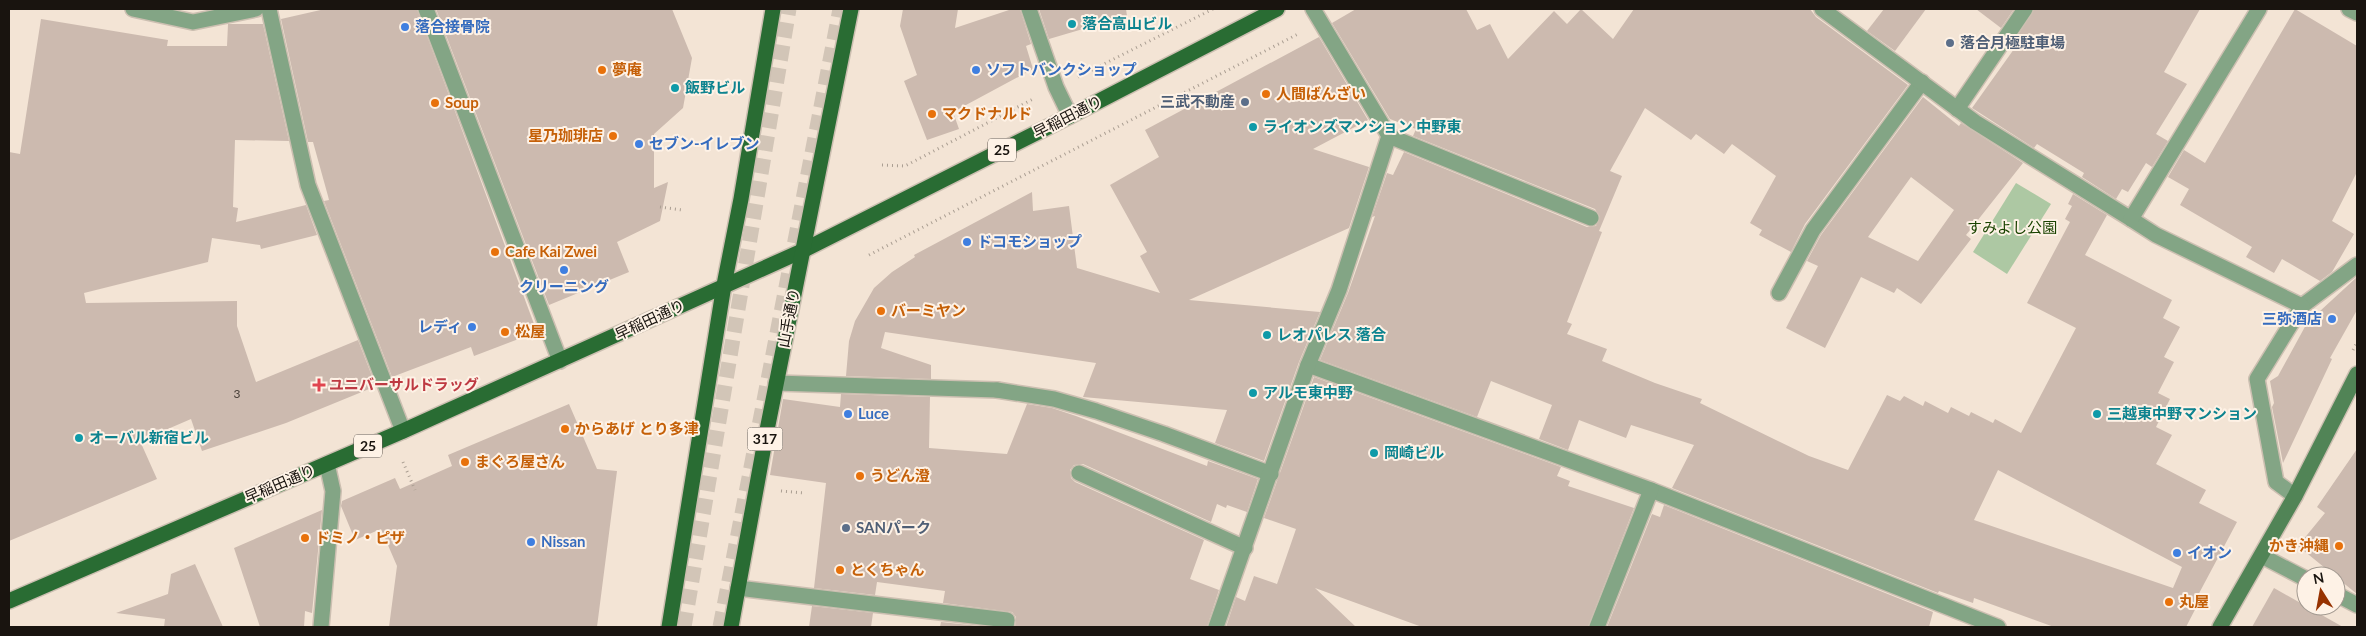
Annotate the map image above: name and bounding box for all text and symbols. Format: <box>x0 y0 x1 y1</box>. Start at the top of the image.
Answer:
place label: 落合高山ビル <box>1082 14 1172 32</box>
place label: 落合接骨院 <box>415 17 490 35</box>
marker: 落合高山ビル <box>1066 18 1078 30</box>
marker: 落合接骨院 <box>399 21 411 33</box>
place label: 落合月極駐車場 <box>1960 33 2065 51</box>
marker: 落合月極駐車場 <box>1944 37 1956 49</box>
place label: 夢庵 <box>612 60 642 78</box>
place label: ソフトバンクショップ <box>986 60 1137 78</box>
marker: 夢庵 <box>596 64 608 76</box>
marker: ソフトバンクショップ <box>970 64 982 76</box>
place label: 飯野ビル <box>685 78 745 96</box>
marker: 飯野ビル <box>669 82 681 94</box>
place label: 人間ばんざい <box>1276 84 1366 102</box>
marker: 人間ばんざい <box>1260 88 1272 100</box>
street label: 早稲田通り <box>1030 91 1105 141</box>
place label: 三武不動産 <box>1160 92 1235 110</box>
place label: Soup <box>445 93 479 111</box>
marker: 三武不動産 <box>1239 96 1251 108</box>
marker: Soup <box>429 97 441 109</box>
place label: マクドナルド <box>942 104 1032 122</box>
marker: マクドナルド <box>926 108 938 120</box>
place label: ライオンズマンション 中野東 <box>1263 117 1461 135</box>
marker: ライオンズマンション 中野東 <box>1247 121 1259 133</box>
place label: 星乃珈琲店 <box>528 126 603 144</box>
marker: 星乃珈琲店 <box>607 130 619 142</box>
place label: セブン-イレブン <box>649 134 760 152</box>
marker: セブン-イレブン <box>633 138 645 150</box>
road number: 25 <box>988 138 1016 162</box>
park label: すみよし公園 <box>1967 218 2057 236</box>
place label: ドコモショップ <box>977 232 1082 250</box>
marker: ドコモショップ <box>961 236 973 248</box>
place label: Cafe Kai Zwei <box>505 242 597 260</box>
marker: Cafe Kai Zwei <box>489 246 501 258</box>
marker: クリーニング <box>558 264 570 276</box>
place label: クリーニング <box>519 277 609 295</box>
street label: 山手通り <box>773 287 803 349</box>
street label: 早稲田通り <box>612 295 687 343</box>
place label: バーミヤン <box>891 301 966 319</box>
marker: バーミヤン <box>875 305 887 317</box>
place label: 三弥酒店 <box>2262 309 2322 327</box>
marker: 三弥酒店 <box>2326 313 2338 325</box>
place label: レディ <box>418 317 462 335</box>
marker: レディ <box>466 321 478 333</box>
place label: 松屋 <box>515 322 545 340</box>
place label: レオパレス 落合 <box>1277 325 1387 343</box>
marker: 松屋 <box>499 326 511 338</box>
marker: レオパレス 落合 <box>1261 329 1273 341</box>
place label: ユニバーサルドラッグ <box>329 375 479 393</box>
marker: ユニバーサルドラッグ <box>313 379 325 391</box>
place label: アルモ東中野 <box>1263 383 1353 401</box>
house number: 3 <box>234 386 241 401</box>
marker: アルモ東中野 <box>1247 387 1259 399</box>
place label: Luce <box>858 404 889 422</box>
place label: 三越東中野マンション <box>2107 404 2257 422</box>
marker: Luce <box>842 408 854 420</box>
marker: 三越東中野マンション <box>2091 408 2103 420</box>
place label: からあげ とり多津 <box>575 419 699 437</box>
marker: からあげ とり多津 <box>559 423 571 435</box>
place label: オーバル新宿ビル <box>89 428 209 446</box>
road number: 317 <box>748 428 782 450</box>
marker: オーバル新宿ビル <box>73 432 85 444</box>
road number: 25 <box>354 434 382 458</box>
place label: 岡崎ビル <box>1384 443 1444 461</box>
marker: 岡崎ビル <box>1368 447 1380 459</box>
place label: まぐろ屋さん <box>475 452 565 470</box>
marker: まぐろ屋さん <box>459 456 471 468</box>
street label: 早稲田通り <box>242 460 318 506</box>
place label: うどん澄 <box>870 466 930 484</box>
marker: うどん澄 <box>854 470 866 482</box>
place label: SANパーク <box>856 518 931 536</box>
marker: SANパーク <box>840 522 852 534</box>
place label: ドミノ・ピザ <box>315 528 405 546</box>
marker: ドミノ・ピザ <box>299 532 311 544</box>
place label: Nissan <box>541 532 586 550</box>
marker: Nissan <box>525 536 537 548</box>
place label: かき沖縄 <box>2269 536 2329 554</box>
marker: かき沖縄 <box>2333 540 2345 552</box>
place label: イオン <box>2187 543 2232 561</box>
marker: イオン <box>2171 547 2183 559</box>
place label: とくちゃん <box>850 560 925 578</box>
marker: とくちゃん <box>834 564 846 576</box>
north arrow <box>2296 566 2346 616</box>
text: N <box>2312 568 2325 587</box>
place label: 丸屋 <box>2179 592 2209 610</box>
marker: 丸屋 <box>2163 596 2175 608</box>

